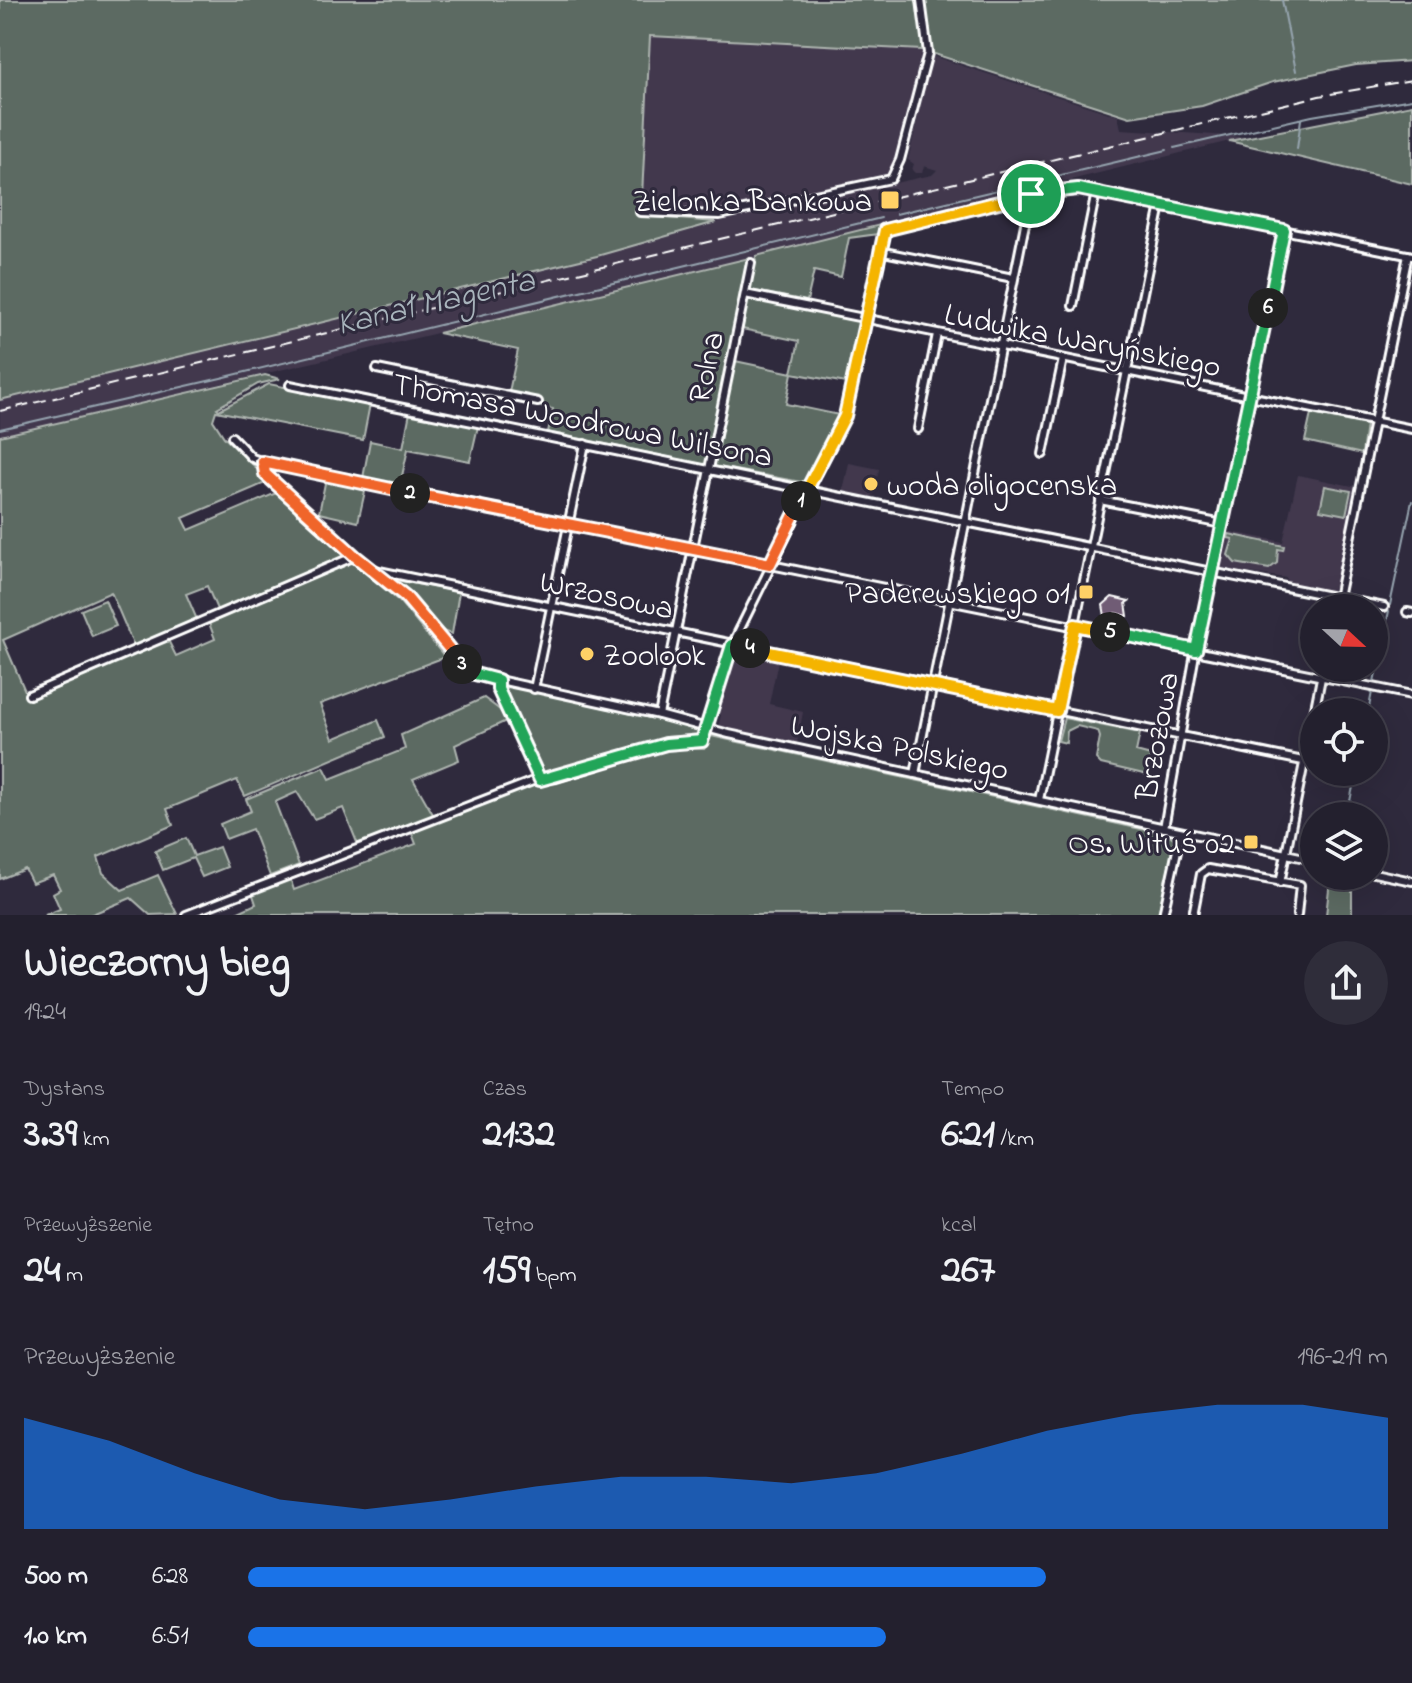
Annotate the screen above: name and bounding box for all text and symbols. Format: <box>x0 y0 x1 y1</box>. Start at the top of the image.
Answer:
pin <box>997 160 1065 228</box>
icon: arrive <box>1009 172 1053 216</box>
place label: Zielonka Bankowa <box>633 180 872 227</box>
marker: Zielonka Bankowa <box>879 189 901 211</box>
water label: Kanał Magenta <box>332 257 541 351</box>
pin: 6 <box>1248 288 1288 328</box>
text: 6 <box>1263 292 1273 324</box>
street label: Ludwika Waryńskiego <box>940 293 1225 392</box>
street label: Rolna <box>678 328 739 408</box>
street label: Thomasa Woodrowa Wilsona <box>388 363 776 482</box>
place label: woda oligocenska <box>887 464 1117 511</box>
pin: 2 <box>390 473 430 513</box>
marker: woda oligocenska <box>862 475 880 493</box>
text: 2 <box>405 477 415 509</box>
pin: 1 <box>781 481 821 521</box>
text: 1 <box>798 485 805 517</box>
street label: Wrzosowa <box>535 560 678 635</box>
place label: Paderewskiego 01 <box>845 572 1070 619</box>
marker: Paderewskiego 01 <box>1077 583 1095 601</box>
north arrow <box>1300 594 1388 682</box>
map controls <box>1300 594 1388 890</box>
pin: 5 <box>1090 612 1130 652</box>
text: 5 <box>1104 616 1116 648</box>
pin: 4 <box>730 628 770 668</box>
text: 4 <box>745 632 755 664</box>
place label: Zoolook <box>603 634 706 681</box>
pin: 3 <box>442 644 482 684</box>
marker: Zoolook <box>578 645 596 663</box>
text: 3 <box>457 648 467 680</box>
street label: Brzozowa <box>1125 669 1194 806</box>
button: locate <box>1300 698 1388 786</box>
street label: Wojska Polskiego <box>786 703 1013 795</box>
button: layers <box>1300 802 1388 890</box>
place label: Os. Wituś 02 <box>1068 822 1235 869</box>
marker: Os. Wituś 02 <box>1242 833 1260 851</box>
text: Wieczorny bieg <box>24 932 290 996</box>
button: share <box>1304 941 1388 1025</box>
text: 19:24 <box>24 994 66 1032</box>
text: Dystans <box>24 1074 105 1106</box>
text: Czas <box>483 1074 527 1106</box>
text: Tempo <box>941 1074 1004 1106</box>
text: 3.39 <box>24 1106 77 1165</box>
text: 21:32 <box>483 1106 555 1165</box>
text: 6:21 <box>941 1106 995 1165</box>
text: km <box>77 1124 109 1156</box>
text: /km <box>995 1124 1034 1156</box>
text: Przewyższenie <box>24 1210 152 1242</box>
text: Tętno <box>483 1210 534 1242</box>
text: kcal <box>941 1210 976 1242</box>
text: 24 <box>24 1242 60 1301</box>
text: 159 <box>483 1242 530 1301</box>
text: 267 <box>941 1242 995 1301</box>
text: m <box>60 1260 83 1292</box>
text: bpm <box>530 1260 576 1292</box>
text: Przewyższenie <box>24 1339 175 1377</box>
text: 196–219 m <box>1297 1339 1388 1377</box>
text: 500 m <box>24 1558 88 1596</box>
text: 6:28 <box>152 1558 188 1596</box>
text: 1.0 km <box>24 1618 87 1656</box>
text: 6:51 <box>152 1618 189 1656</box>

